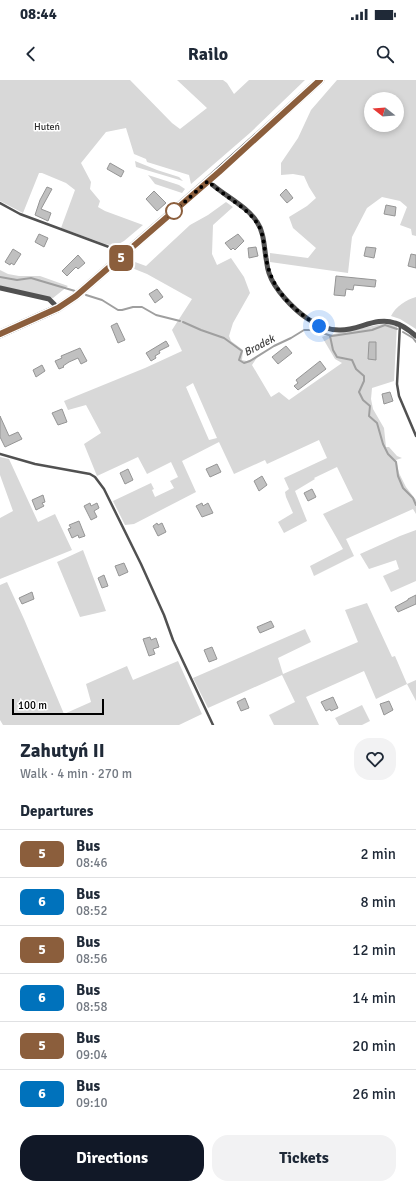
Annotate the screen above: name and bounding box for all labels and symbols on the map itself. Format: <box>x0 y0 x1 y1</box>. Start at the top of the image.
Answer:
north arrow <box>364 92 404 132</box>
park label: Huteń <box>34 121 60 133</box>
unlabelled marker <box>165 202 183 220</box>
line badge: 5 <box>108 245 134 271</box>
your location <box>309 316 329 336</box>
water label: Brodek <box>242 331 278 359</box>
scale bar <box>12 697 104 716</box>

